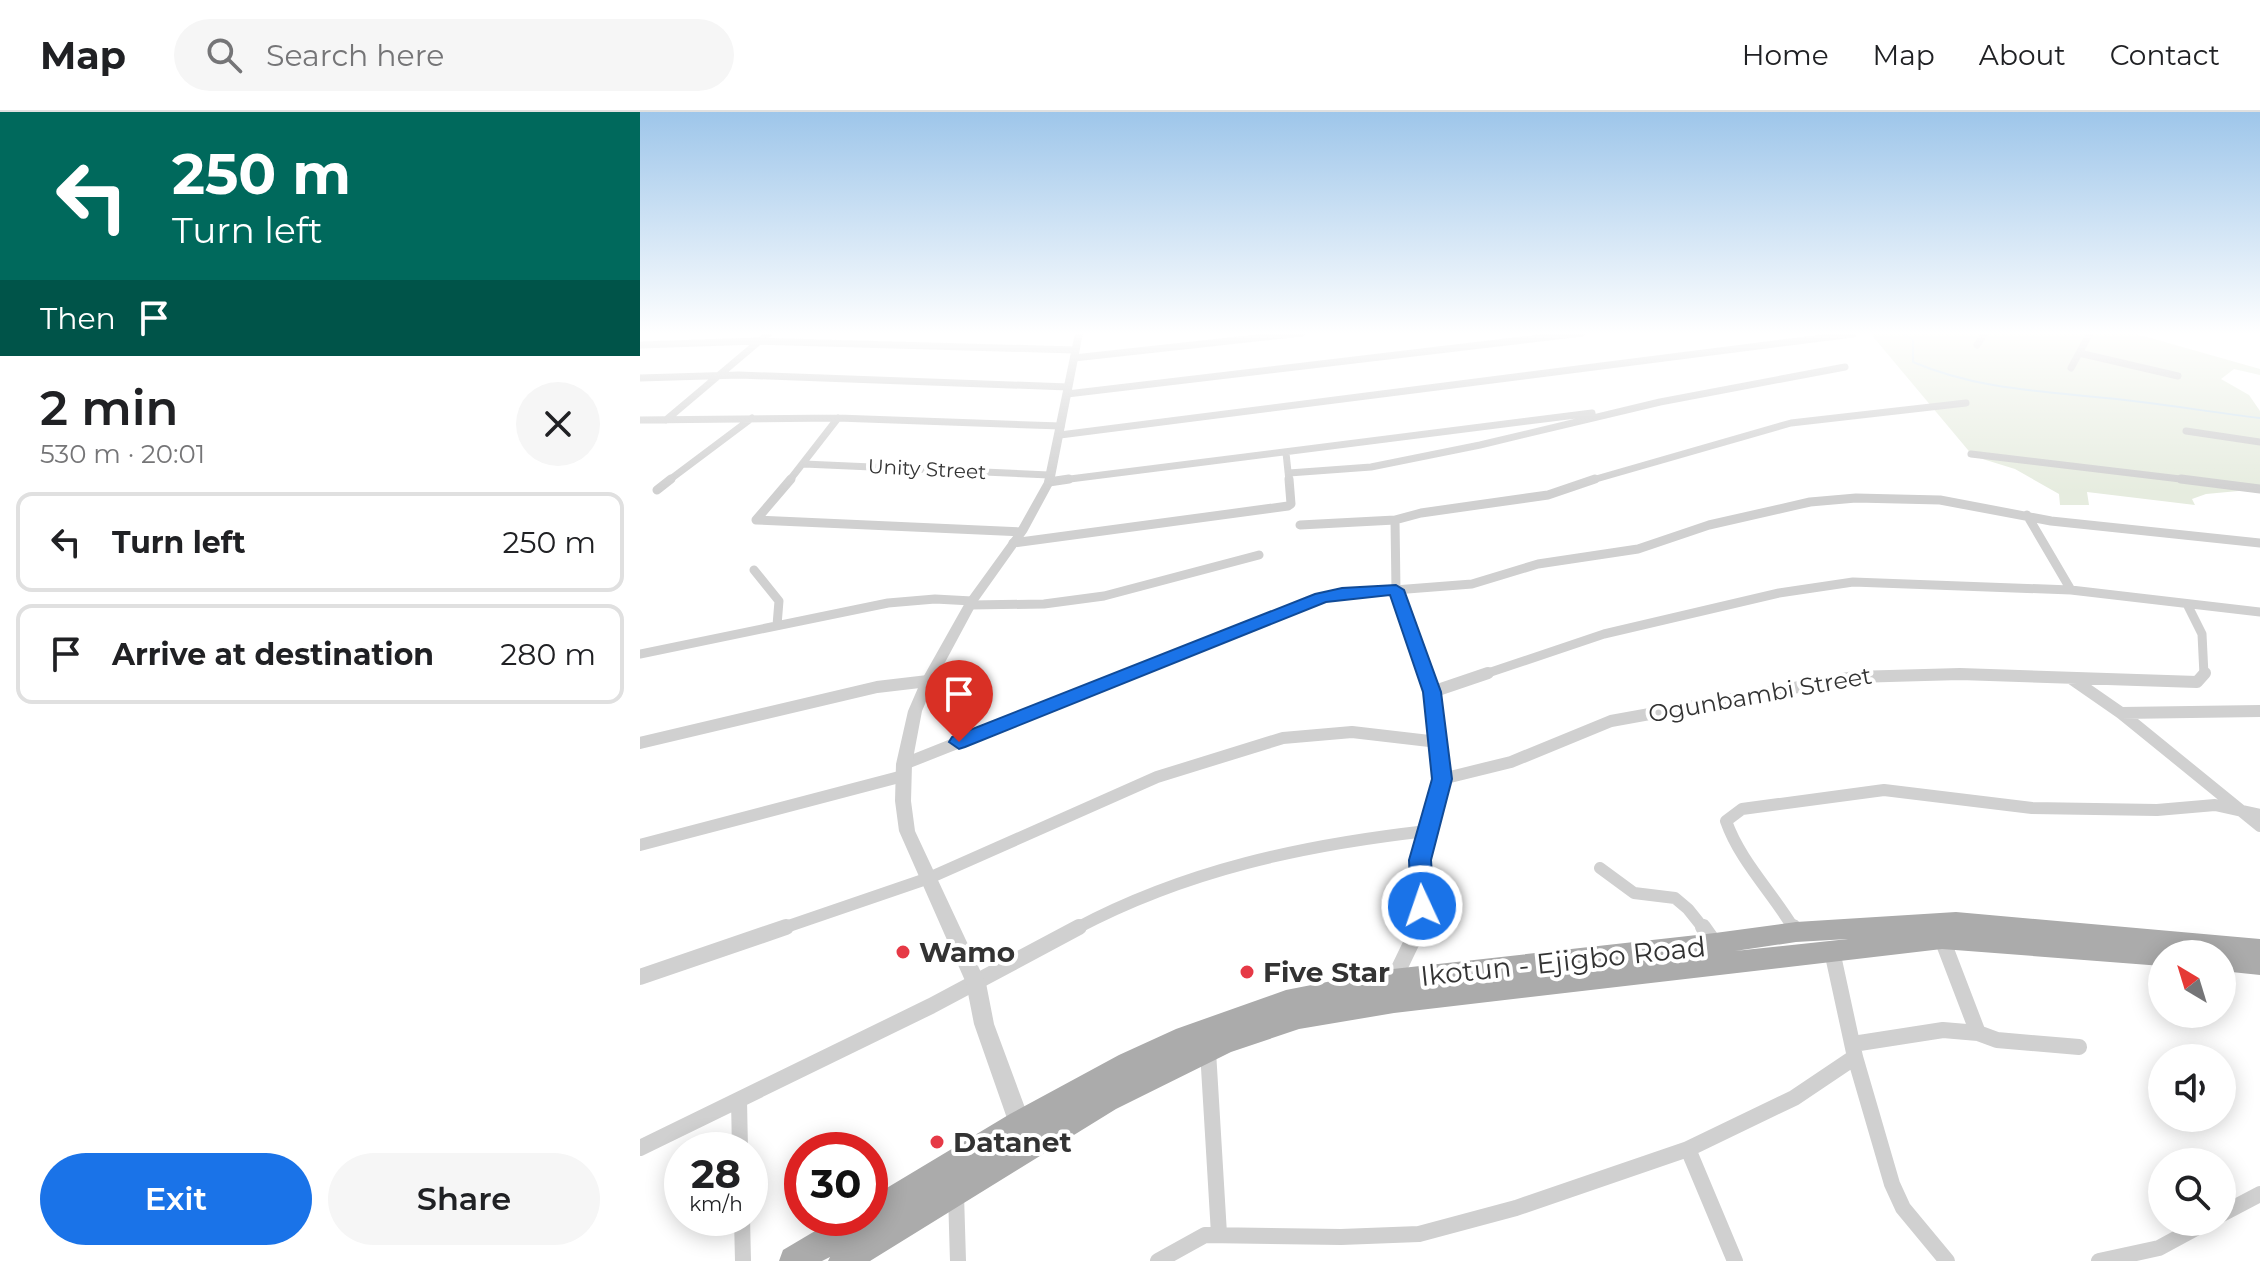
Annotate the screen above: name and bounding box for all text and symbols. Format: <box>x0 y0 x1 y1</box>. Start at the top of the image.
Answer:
search box <box>174 19 734 91</box>
text: Map <box>40 32 126 79</box>
icon: search <box>202 33 246 77</box>
text: Search here <box>266 37 444 74</box>
text: Home <box>1742 38 1829 72</box>
text: Map <box>1873 38 1935 72</box>
text: About <box>1979 38 2066 72</box>
text: Contact <box>2110 38 2220 72</box>
text: 250 m <box>172 140 351 208</box>
icon: left <box>40 144 144 248</box>
text: Turn left <box>172 208 323 252</box>
icon: arrive <box>132 296 176 340</box>
text: Then <box>40 300 116 337</box>
text: 2 min <box>40 379 178 437</box>
button: close <box>516 382 600 466</box>
text: 530 m · 20:01 <box>40 438 205 470</box>
street label: Unity Street <box>867 454 987 484</box>
icon: left <box>44 520 88 564</box>
text: Turn left <box>112 524 245 561</box>
text: 250 m <box>502 524 596 561</box>
icon: arrive <box>44 632 88 676</box>
text: Arrive at destination <box>112 636 434 673</box>
text: 280 m <box>500 636 596 673</box>
pin <box>925 660 993 742</box>
street label: Ogunbambi Street <box>1646 661 1874 728</box>
icon: arrive <box>937 672 981 716</box>
position arrow <box>1380 864 1464 948</box>
street label: Ikotun - Ejigbo Road <box>1419 929 1707 993</box>
place label: Wamo <box>919 935 1015 969</box>
north arrow <box>2148 940 2236 1028</box>
map controls <box>2148 940 2236 1236</box>
marker: Wamo <box>894 943 912 961</box>
place label: Five Star <box>1263 955 1390 989</box>
marker: Five Star <box>1238 963 1256 981</box>
button: sound <box>2148 1044 2236 1132</box>
place label: Datanet <box>953 1125 1072 1159</box>
speed limit sign: 30 <box>784 1132 888 1236</box>
marker: Datanet <box>928 1133 946 1151</box>
button: search <box>2148 1148 2236 1236</box>
text: 28 <box>691 1149 741 1198</box>
button: Exit <box>40 1153 312 1245</box>
button: Share <box>328 1153 600 1245</box>
text: km/h <box>689 1192 743 1216</box>

